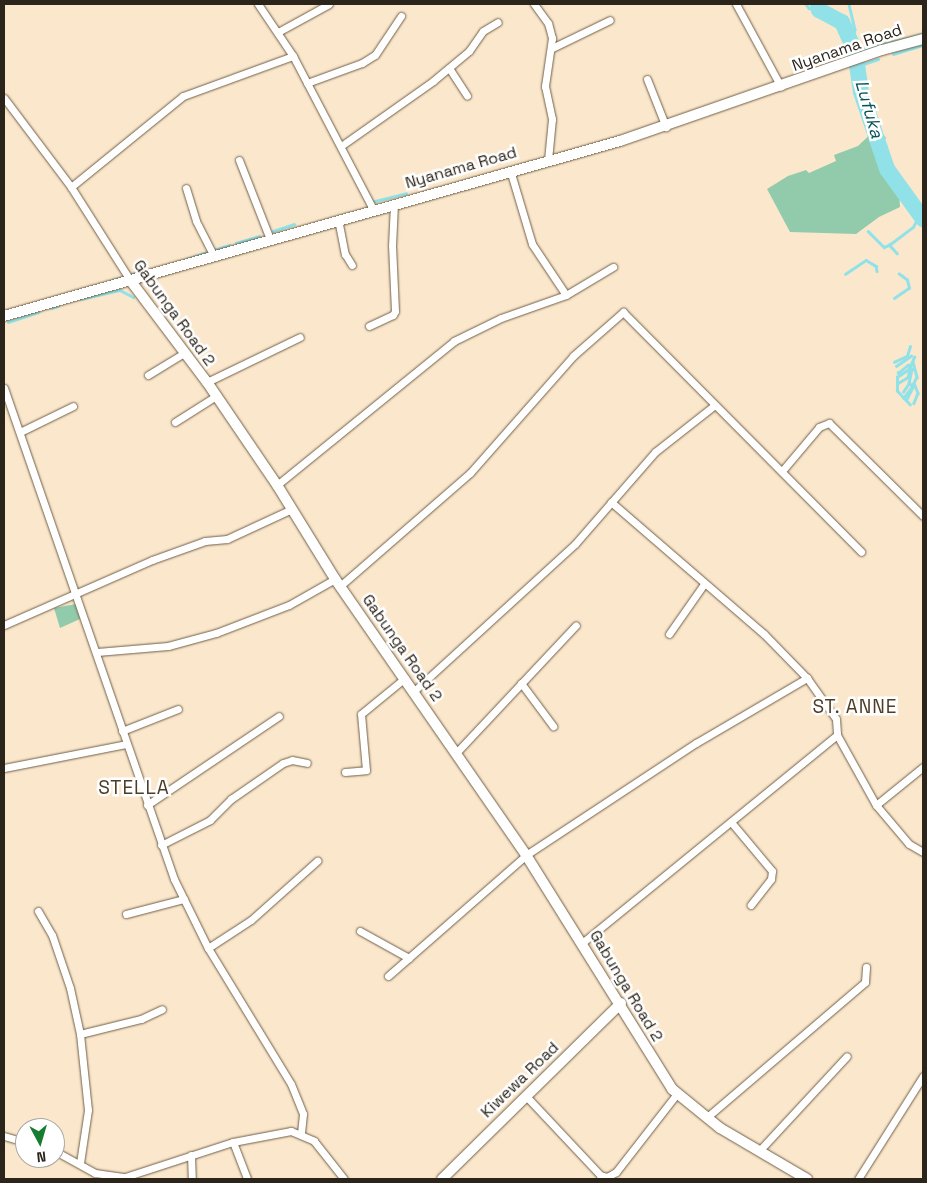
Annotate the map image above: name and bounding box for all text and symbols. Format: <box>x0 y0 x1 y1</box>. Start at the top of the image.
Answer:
street label: Nyanama Road <box>790 20 904 76</box>
water label: Lufuka <box>850 77 888 141</box>
street label: Nyanama Road <box>403 143 519 193</box>
street label: Gabunga Road 2 <box>129 256 219 370</box>
street label: Gabunga Road 2 <box>358 591 446 705</box>
district label: ST. ANNE <box>811 696 899 718</box>
district label: STELLA <box>97 777 171 799</box>
street label: Gabunga Road 2 <box>585 927 667 1045</box>
street label: Kiwewa Road <box>477 1038 563 1122</box>
north arrow <box>15 1118 65 1168</box>
text: N <box>36 1147 47 1166</box>

